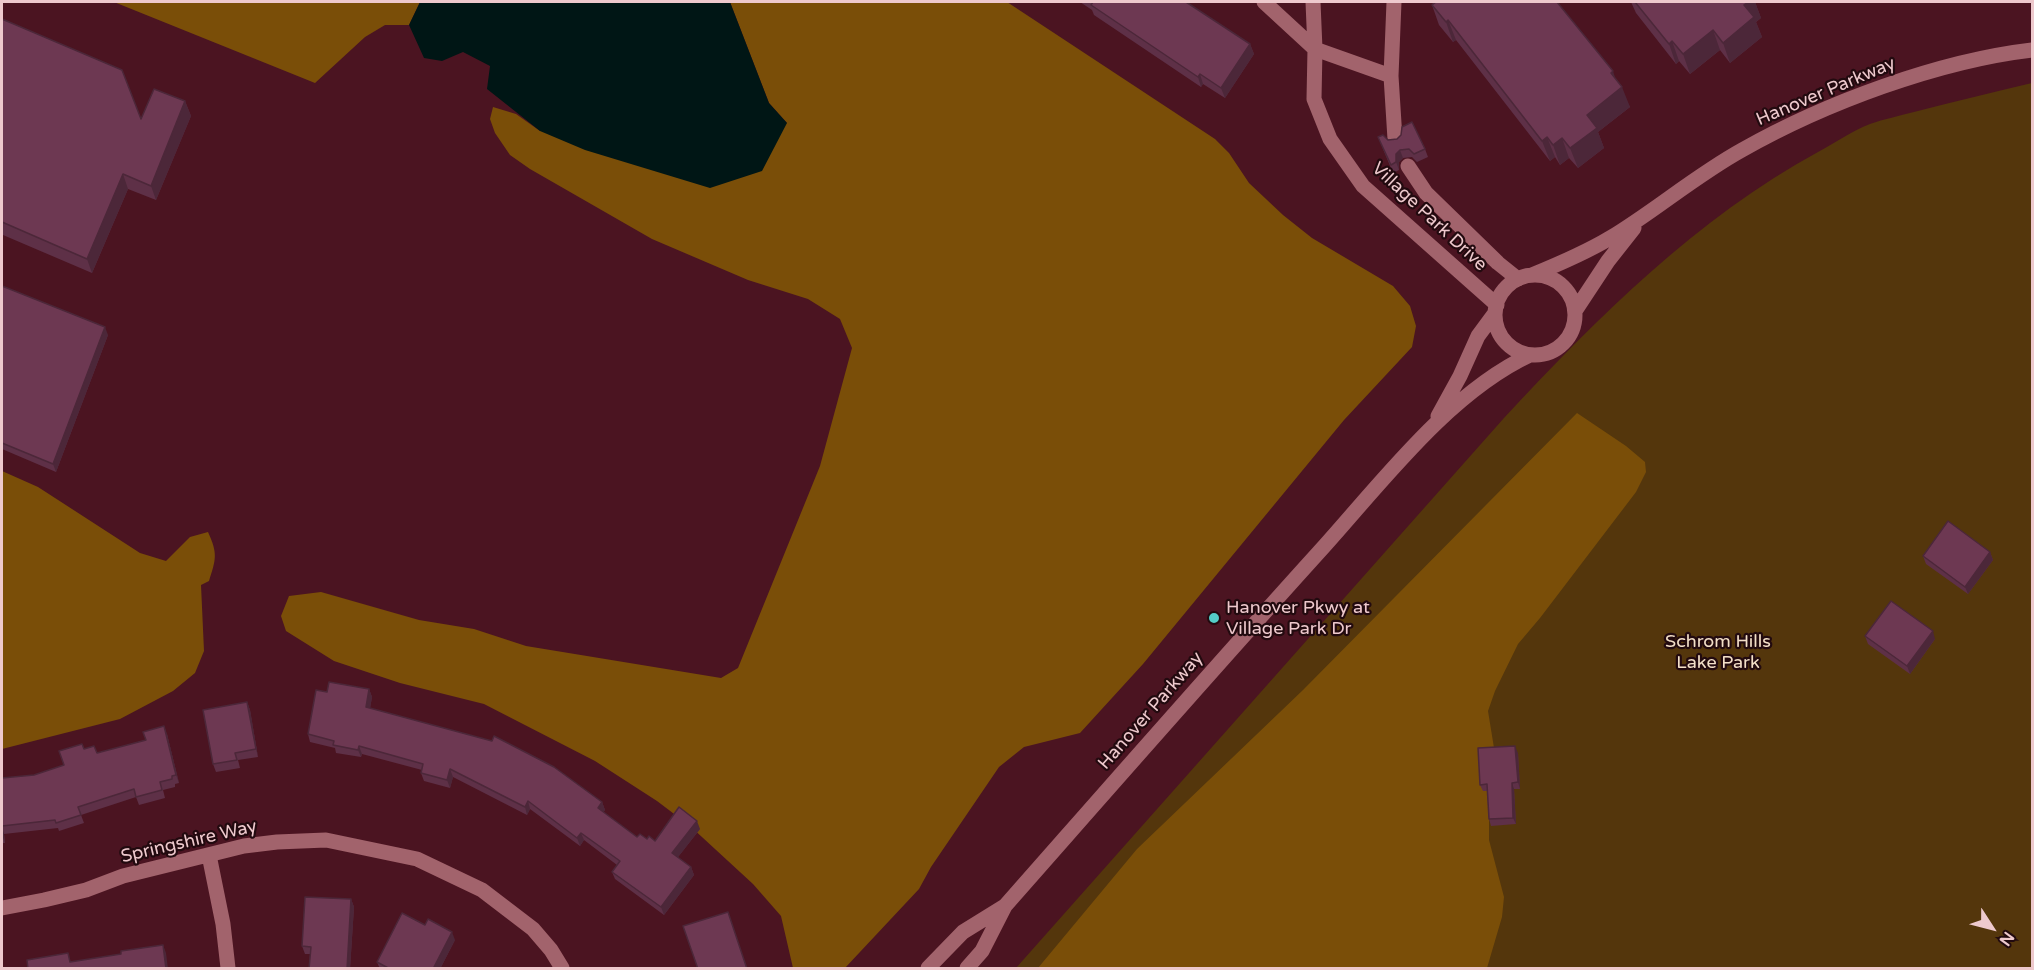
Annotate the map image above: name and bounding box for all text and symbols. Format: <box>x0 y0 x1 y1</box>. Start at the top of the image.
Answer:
street label: Hanover Parkway <box>1753 53 1899 131</box>
street label: Village Park Drive <box>1367 158 1491 276</box>
place label: Hanover Pkwy at Village Park Dr <box>1226 597 1370 640</box>
marker: Hanover Pkwy at Village Park Dr <box>1207 611 1221 625</box>
park label: Schrom Hills Lake Park <box>1665 631 1771 674</box>
street label: Hanover Parkway <box>1094 648 1208 774</box>
street label: Springshire Way <box>119 816 259 868</box>
north arrow <box>1962 898 2022 958</box>
text: N <box>1995 927 2018 950</box>

